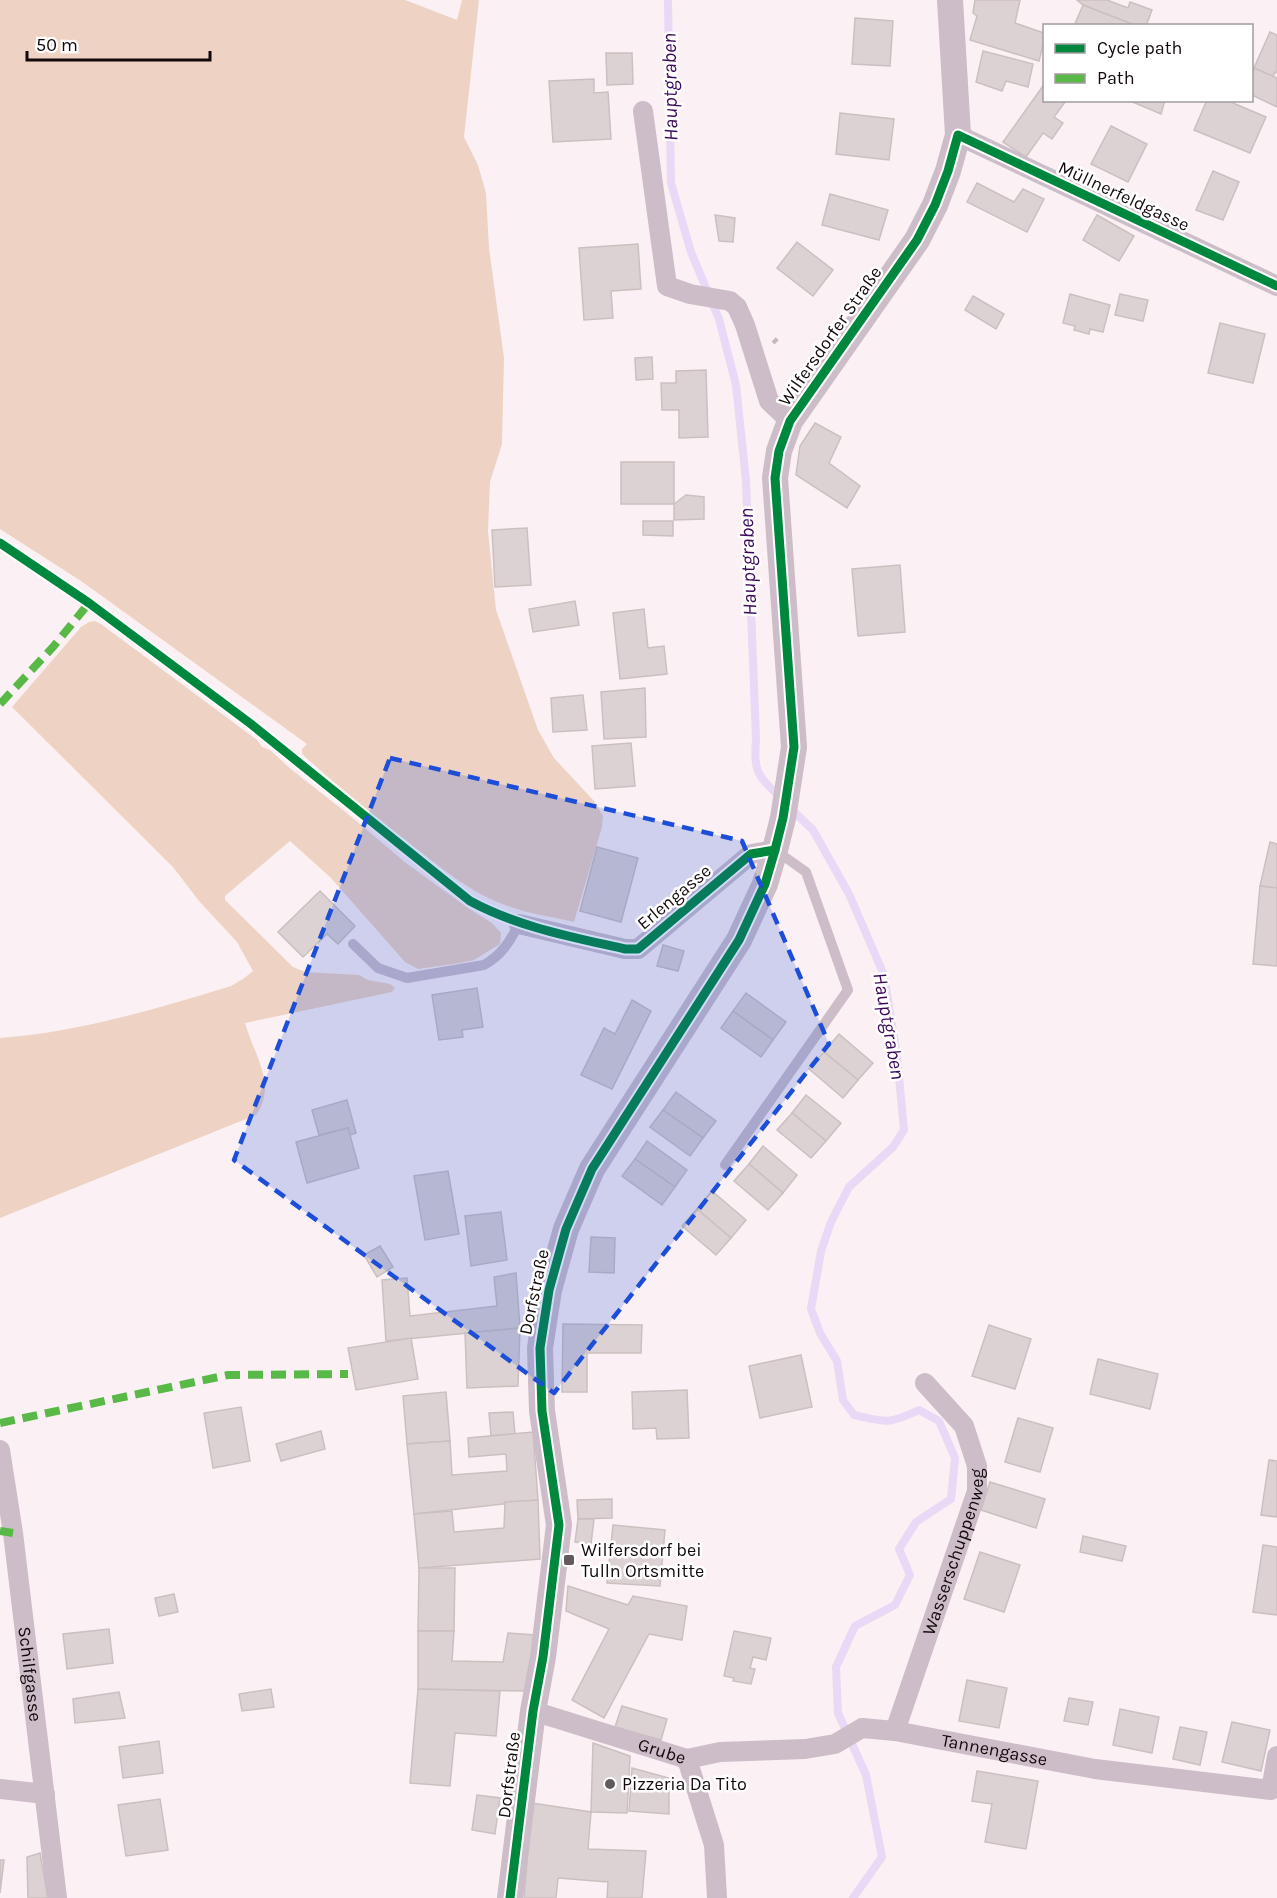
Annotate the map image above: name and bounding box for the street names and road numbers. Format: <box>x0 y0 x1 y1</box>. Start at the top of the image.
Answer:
street label: Müllnerfeldgasse <box>1055 156 1193 236</box>
street label: Wilfersdorfer Straße <box>774 262 886 410</box>
street label: Erlengasse <box>632 860 716 934</box>
street label: Dorfstraße <box>514 1247 554 1337</box>
street label: Wasserschuppenweg <box>918 1468 988 1638</box>
street label: Schilfgasse <box>13 1625 47 1723</box>
street label: Tannengasse <box>940 1729 1049 1771</box>
street label: Dorfstraße <box>493 1731 525 1819</box>
street label: Grube <box>635 1733 689 1769</box>

